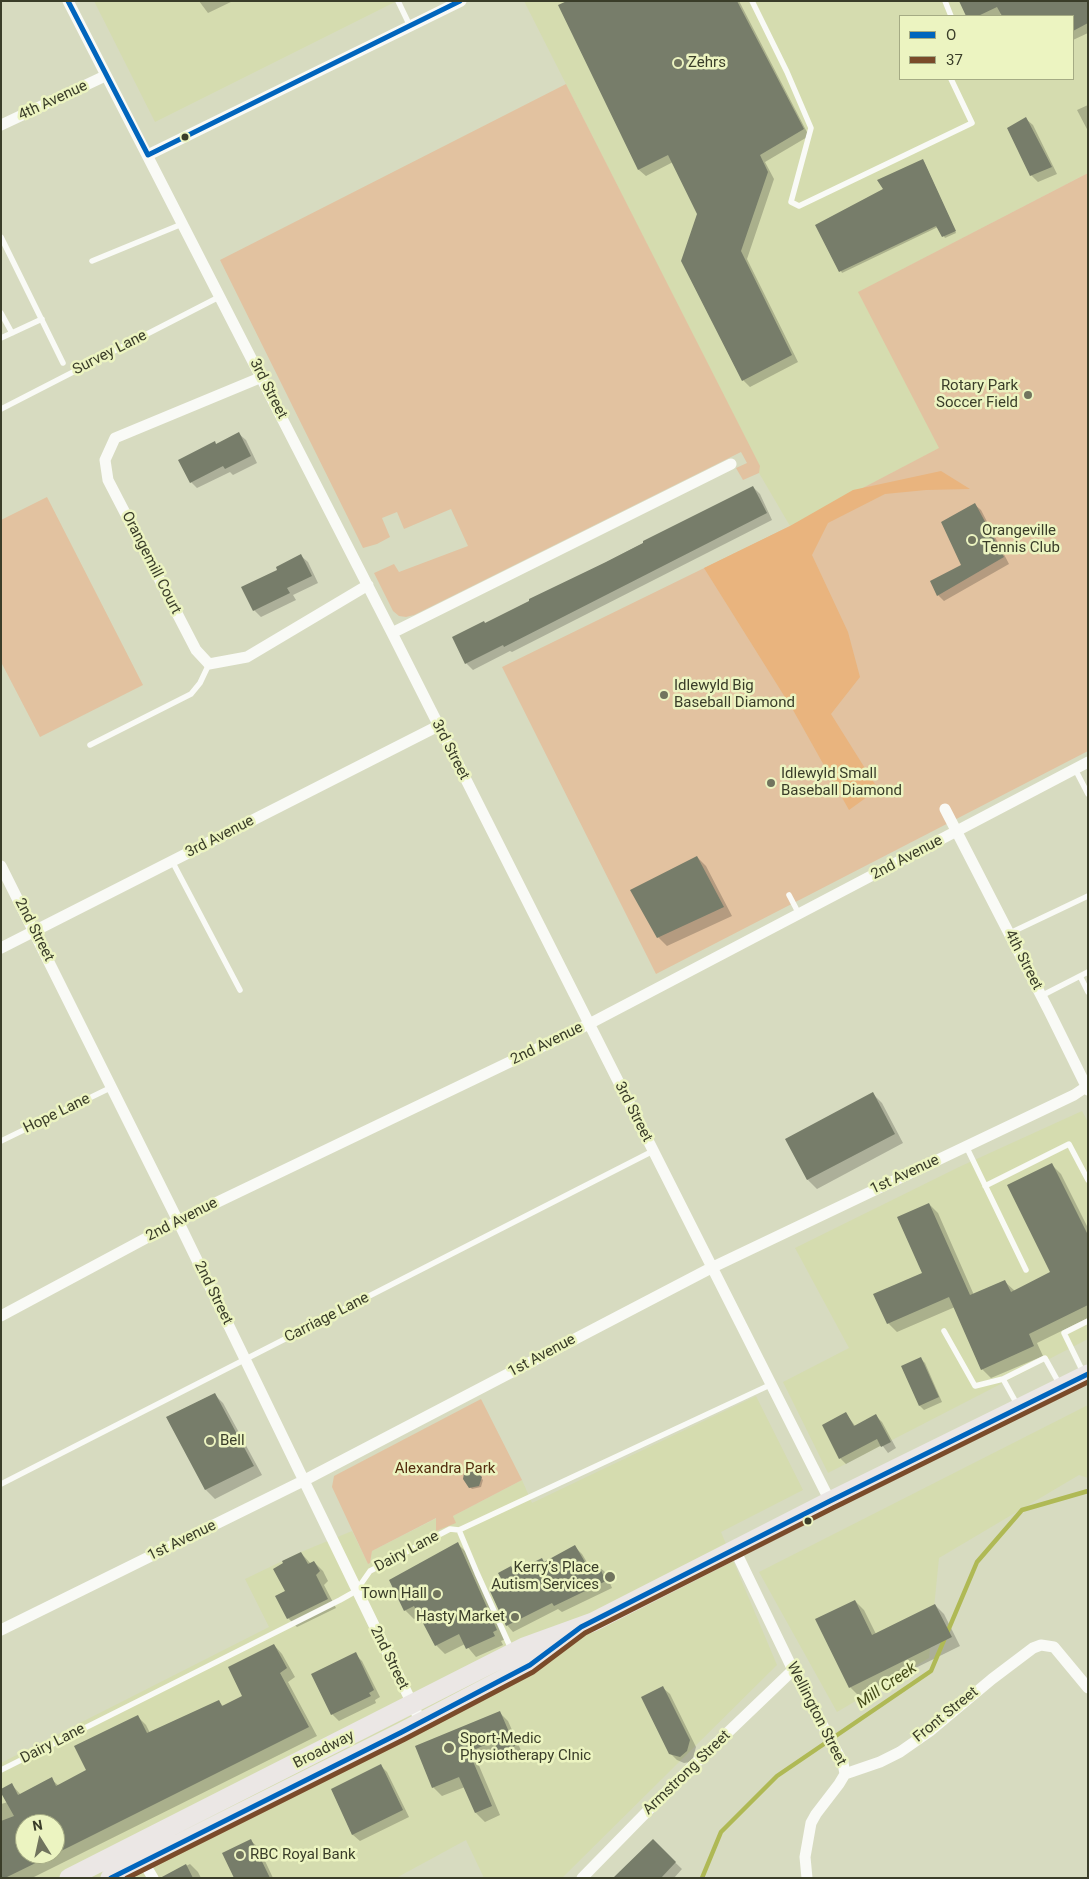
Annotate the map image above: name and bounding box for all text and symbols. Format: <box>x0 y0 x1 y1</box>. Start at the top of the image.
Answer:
legend <box>899 15 1074 80</box>
text: O <box>946 26 956 44</box>
text: 37 <box>946 51 963 69</box>
place label: Zehrs <box>688 54 726 72</box>
marker: Zehrs <box>672 57 684 69</box>
street label: 4th Avenue <box>15 77 91 125</box>
unlabelled marker <box>180 132 190 142</box>
street label: Survey Lane <box>70 327 150 379</box>
street label: 3rd Street <box>245 356 291 422</box>
place label: Rotary Park Soccer Field <box>936 377 1018 412</box>
marker: Rotary Park Soccer Field <box>1022 389 1034 401</box>
street label: Orangemill Court <box>117 509 185 617</box>
place label: Orangeville Tennis Club <box>982 522 1060 557</box>
marker: Orangeville Tennis Club <box>966 534 978 546</box>
place label: Idlewyld Big Baseball Diamond <box>674 677 795 712</box>
marker: Idlewyld Big Baseball Diamond <box>658 689 670 701</box>
street label: 3rd Street <box>427 717 473 783</box>
place label: Idlewyld Small Baseball Diamond <box>781 765 902 800</box>
marker: Idlewyld Small Baseball Diamond <box>765 777 777 789</box>
street label: 3rd Avenue <box>183 812 257 862</box>
street label: 2nd Avenue <box>868 832 946 884</box>
street label: 2nd Street <box>10 895 58 965</box>
street label: 4th Street <box>1000 927 1046 993</box>
street label: 2nd Avenue <box>508 1019 586 1069</box>
street label: 3rd Street <box>610 1079 656 1145</box>
street label: Hope Lane <box>21 1090 93 1138</box>
street label: 1st Avenue <box>868 1151 942 1199</box>
street label: 2nd Avenue <box>143 1194 221 1246</box>
street label: 2nd Street <box>190 1258 236 1328</box>
street label: Carriage Lane <box>282 1289 372 1347</box>
street label: 1st Avenue <box>505 1331 579 1381</box>
place label: Bell <box>220 1432 245 1450</box>
marker: Bell <box>204 1435 216 1447</box>
park label: Alexandra Park <box>395 1460 495 1478</box>
unlabelled marker <box>803 1516 813 1526</box>
street label: 1st Avenue <box>145 1517 219 1565</box>
street label: Dairy Lane <box>372 1528 442 1576</box>
place label: Kerry’s Place Autism Services <box>491 1559 599 1594</box>
marker: Kerry’s Place Autism Services <box>603 1570 617 1584</box>
place label: Town Hall <box>361 1585 427 1603</box>
marker: Town Hall <box>431 1588 443 1600</box>
place label: Hasty Market <box>416 1608 505 1626</box>
marker: Hasty Market <box>509 1611 521 1623</box>
street label: 2nd Street <box>366 1623 412 1693</box>
street label: Wellington Street <box>782 1659 850 1769</box>
water label: Mill Creek <box>853 1659 921 1713</box>
street label: Front Street <box>910 1683 982 1747</box>
street label: Dairy Lane <box>18 1720 88 1768</box>
street label: Broadway <box>291 1727 357 1773</box>
street label: Armstrong Street <box>640 1727 734 1819</box>
place label: Sport-Medic Physiotherapy Clnic <box>460 1730 591 1765</box>
marker: Sport-Medic Physiotherapy Clnic <box>442 1741 456 1755</box>
north arrow <box>15 1814 65 1864</box>
text: N <box>31 1816 44 1834</box>
place label: RBC Royal Bank <box>250 1846 356 1864</box>
marker: RBC Royal Bank <box>234 1849 246 1861</box>

